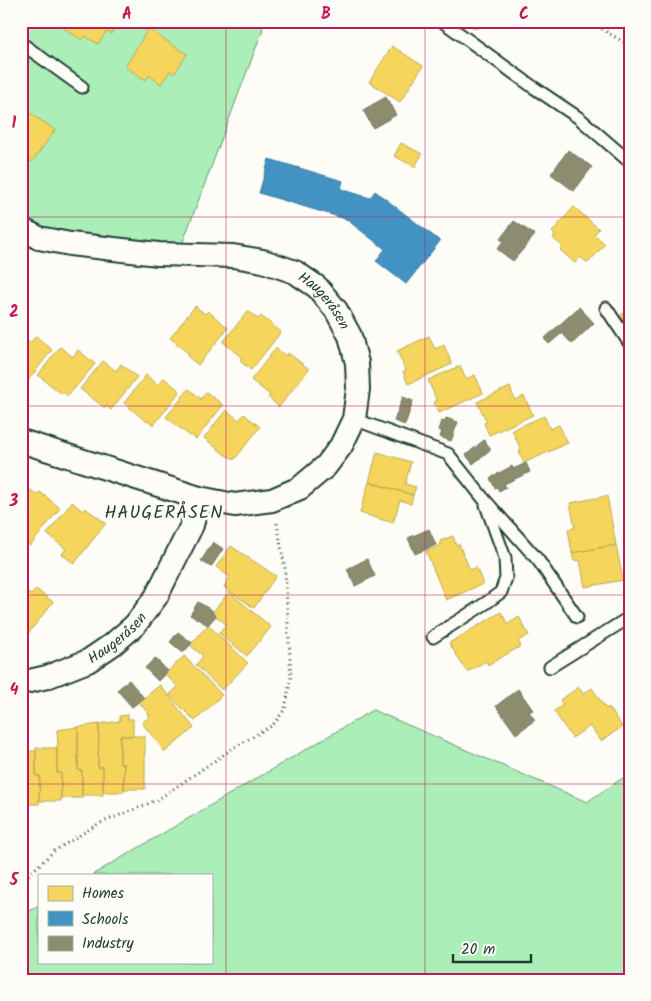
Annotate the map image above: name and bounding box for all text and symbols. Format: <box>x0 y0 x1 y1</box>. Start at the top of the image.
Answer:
text: A <box>122 2 132 27</box>
text: B <box>321 2 331 27</box>
text: C <box>519 2 529 27</box>
text: 1 <box>12 111 17 136</box>
street label: Haugeråsen <box>292 266 356 334</box>
text: 2 <box>9 300 19 325</box>
text: 3 <box>9 489 19 514</box>
district label: HAUGERÅSEN <box>104 499 224 528</box>
street label: Haugeråsen <box>83 607 154 671</box>
text: 4 <box>10 678 19 703</box>
text: 5 <box>9 868 20 893</box>
legend <box>38 874 212 964</box>
text: Homes <box>82 882 125 906</box>
text: Schools <box>82 908 129 932</box>
scale bar <box>453 931 531 963</box>
text: Industry <box>82 932 135 956</box>
text: 20 m <box>461 938 495 962</box>

